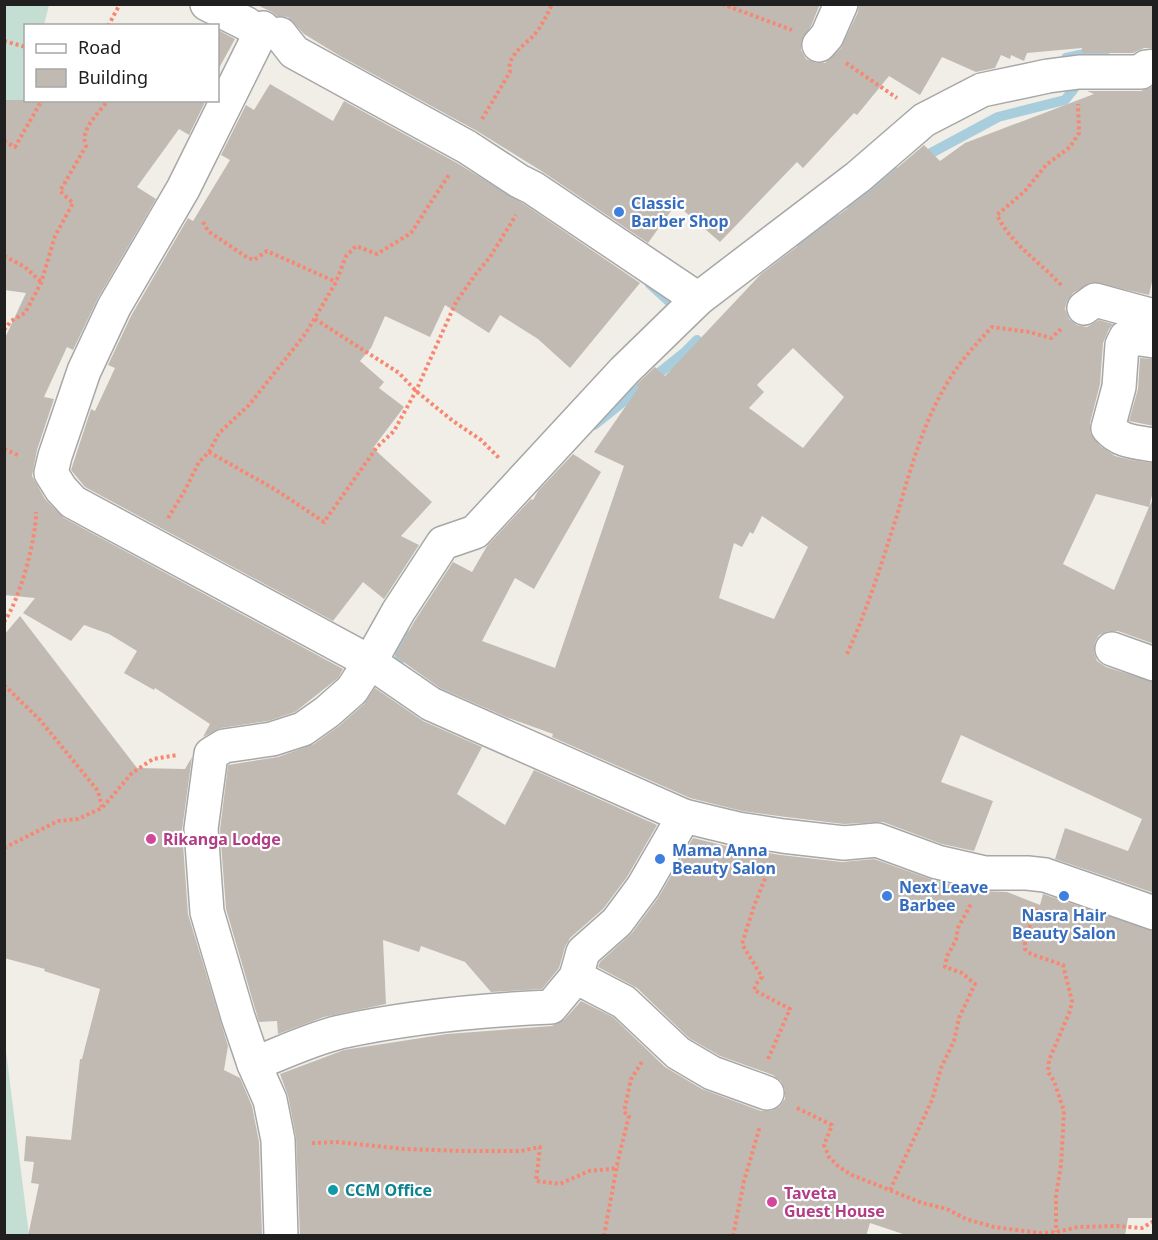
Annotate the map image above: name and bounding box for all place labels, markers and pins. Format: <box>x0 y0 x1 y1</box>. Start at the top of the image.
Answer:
place label: Classic Barber Shop <box>631 192 729 232</box>
marker: Classic Barber Shop <box>612 205 626 219</box>
place label: Rikanga Lodge <box>163 828 281 850</box>
marker: Rikanga Lodge <box>144 832 158 846</box>
place label: Mama Anna Beauty Salon <box>672 839 776 879</box>
marker: Mama Anna Beauty Salon <box>653 852 667 866</box>
place label: Next Leave Barbee <box>899 876 988 916</box>
marker: Next Leave Barbee <box>880 889 894 903</box>
marker: Nasra Hair Beauty Salon <box>1057 889 1071 903</box>
place label: Nasra Hair Beauty Salon <box>1012 904 1116 944</box>
place label: CCM Office <box>345 1179 432 1201</box>
place label: Taveta Guest House <box>784 1182 885 1222</box>
marker: CCM Office <box>326 1183 340 1197</box>
marker: Taveta Guest House <box>765 1195 779 1209</box>

